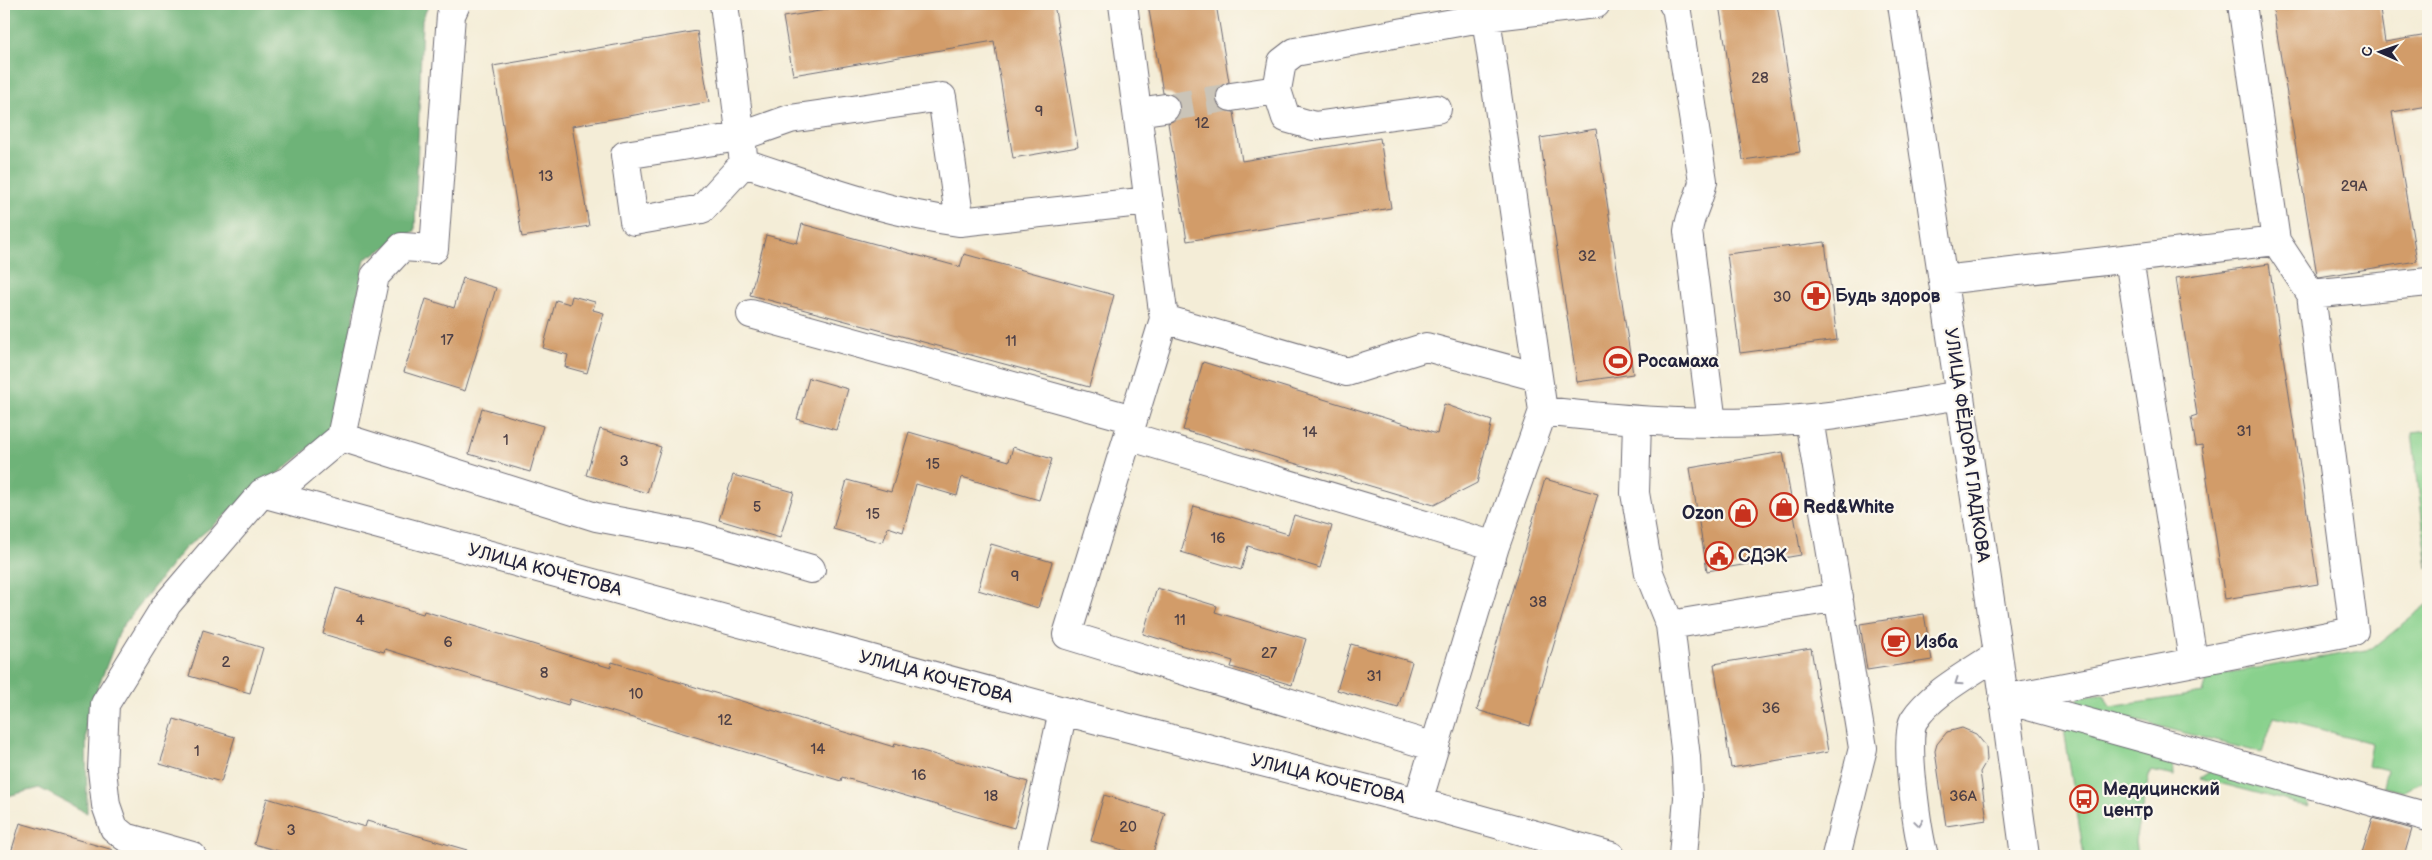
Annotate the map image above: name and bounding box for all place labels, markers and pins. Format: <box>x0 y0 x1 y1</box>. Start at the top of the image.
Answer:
pharmacy icon: Будь здоров <box>1801 281 1831 311</box>
place label: Будь здоров <box>1835 286 1941 307</box>
sports icon: Росамаха <box>1603 346 1633 376</box>
place label: Росамаха <box>1637 351 1719 372</box>
shop icon: Red&White <box>1769 492 1799 522</box>
place label: Red&White <box>1803 497 1894 518</box>
shop icon: Ozon <box>1728 498 1758 528</box>
place label: Ozon <box>1682 503 1724 524</box>
public building icon: СДЭК <box>1704 541 1734 571</box>
place label: СДЭК <box>1738 546 1788 567</box>
cafe icon: Изба <box>1881 627 1911 657</box>
place label: Изба <box>1915 632 1959 653</box>
place label: Медицинский центр <box>2103 779 2220 821</box>
bus stop icon: Медицинский центр <box>2069 784 2099 814</box>

